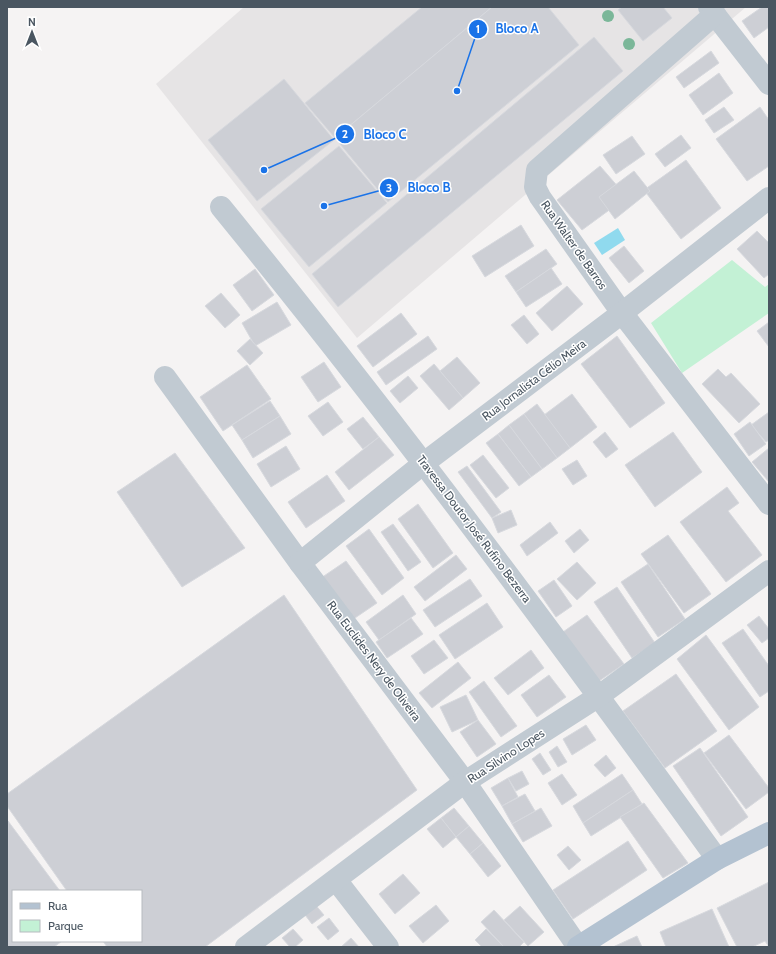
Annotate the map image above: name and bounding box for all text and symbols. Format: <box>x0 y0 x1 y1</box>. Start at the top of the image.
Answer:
north arrow <box>12 12 52 52</box>
text: N <box>28 15 36 29</box>
callout: Bloco A <box>468 16 547 41</box>
text: Bloco A <box>495 20 539 36</box>
text: 1 <box>476 21 480 36</box>
callout: Bloco C <box>335 122 414 147</box>
text: 2 <box>342 126 348 141</box>
text: Bloco C <box>364 126 407 142</box>
callout: Bloco B <box>379 175 458 200</box>
text: Bloco B <box>407 179 451 195</box>
text: 3 <box>386 180 392 195</box>
street label: Rua Walter de Barros <box>538 197 611 292</box>
street label: Rua Jornalista Célio Meira <box>479 335 589 424</box>
street label: Travessa Doutor José Rufino Bezerra <box>414 452 535 606</box>
street label: Rua Euclides Nery de Oliveira <box>324 598 425 724</box>
street label: Rua Silvino Lopes <box>464 725 547 786</box>
legend <box>12 890 142 942</box>
text: Rua <box>48 898 67 913</box>
text: Parque <box>48 918 83 933</box>

